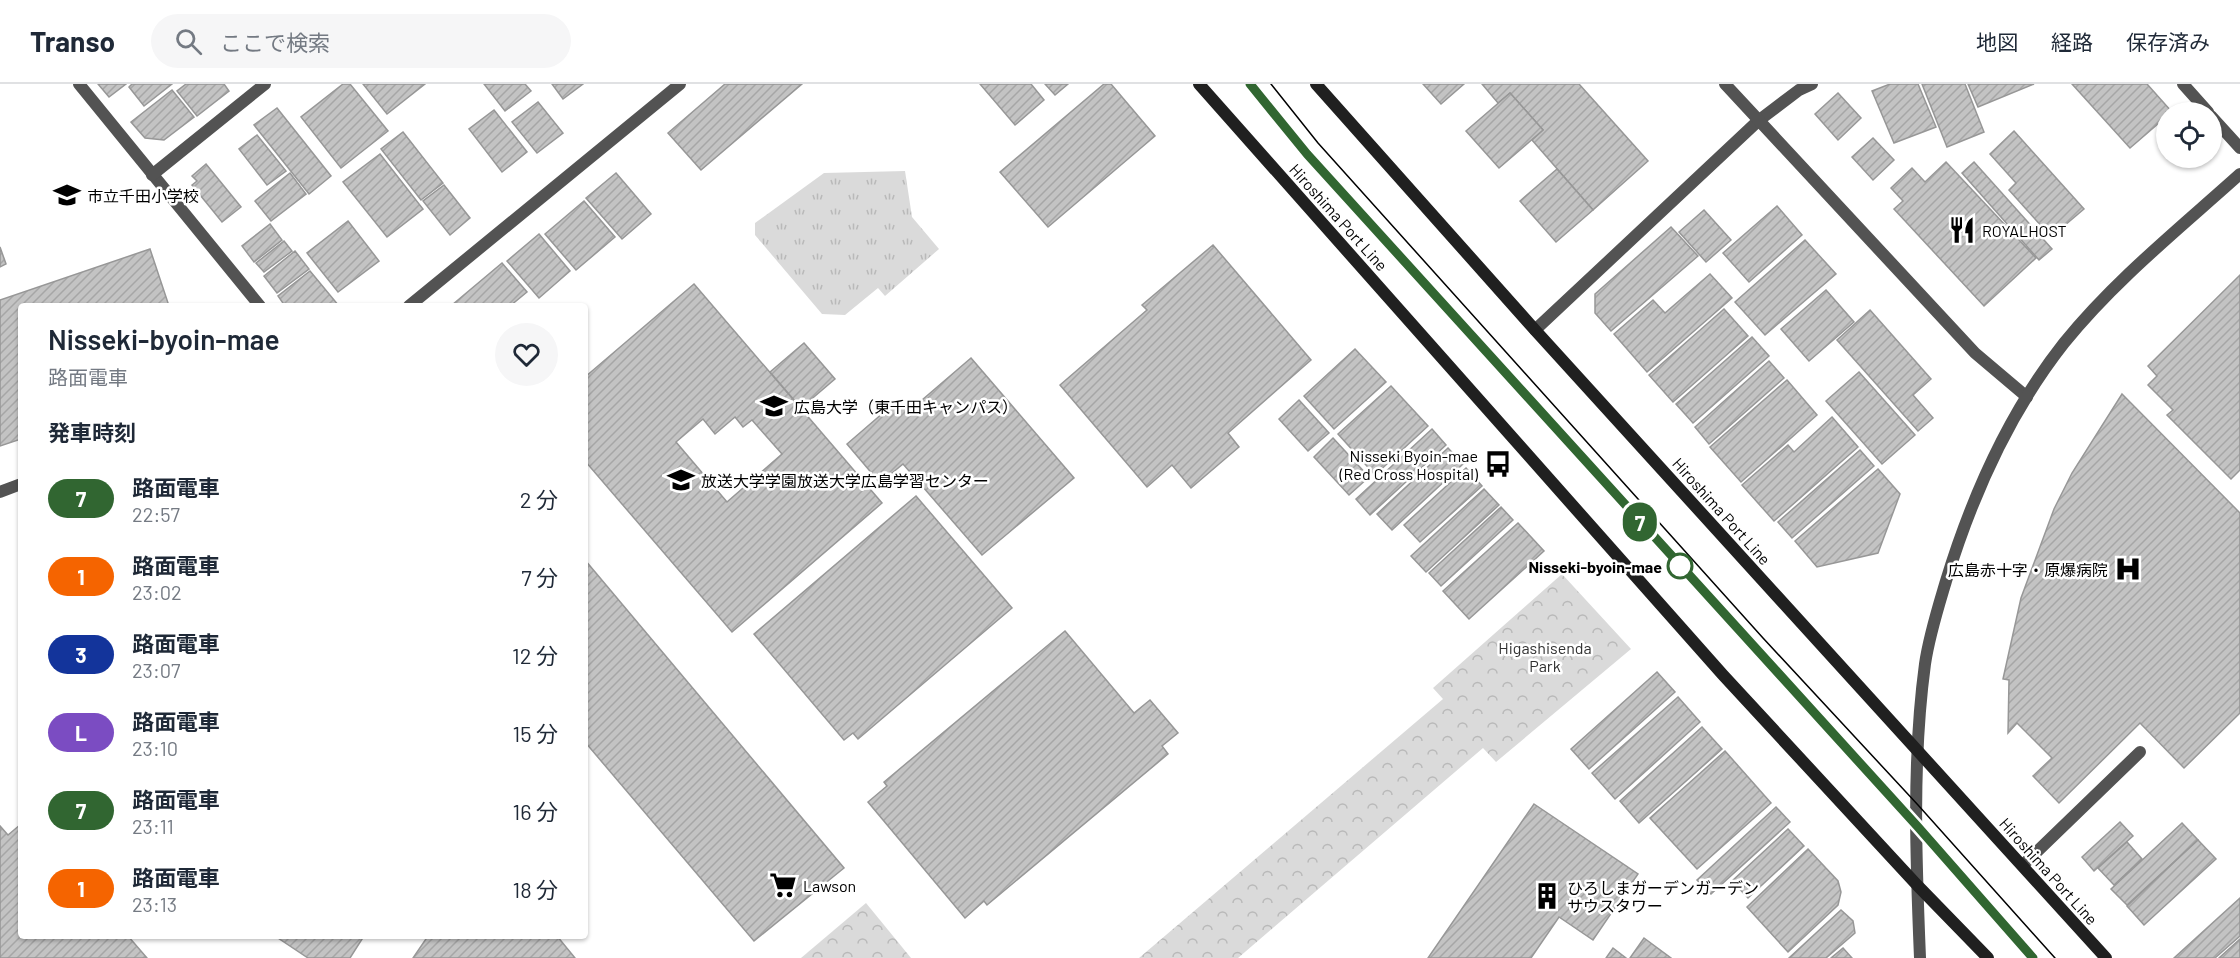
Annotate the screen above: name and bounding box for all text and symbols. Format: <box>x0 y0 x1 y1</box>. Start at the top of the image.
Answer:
search box <box>151 14 571 68</box>
text: Transo <box>30 24 115 58</box>
icon: search <box>172 25 205 58</box>
text: ここで検索 <box>220 29 330 55</box>
text: 地図 <box>1976 29 2018 54</box>
text: 経路 <box>2051 29 2093 54</box>
text: 保存済み <box>2126 29 2210 54</box>
map controls <box>2156 102 2222 168</box>
button: locate <box>2156 102 2222 168</box>
street label: Hiroshima Port Line <box>1286 160 1392 274</box>
school or university icon: 市立千田小学校 <box>52 180 82 210</box>
place label: 市立千田小学校 <box>87 186 199 205</box>
restaurant icon: ROYALHOST <box>1947 215 1977 245</box>
place label: ROYALHOST <box>1982 221 2067 240</box>
text: Nisseki-byoin-mae <box>48 322 280 356</box>
button: heart <box>495 323 558 386</box>
text: 路面電車 <box>48 365 128 389</box>
school or university icon: 広島大学（東千田キャンパス） <box>759 391 789 421</box>
place label: 広島大学（東千田キャンパス） <box>794 397 1018 416</box>
text: 発車時刻 <box>48 419 136 445</box>
place label: Nisseki Byoin-mae (Red Cross Hospital) <box>1338 446 1479 483</box>
bus stop icon: Nisseki Byoin-mae (Red Cross Hospital) <box>1483 449 1513 479</box>
street label: Hiroshima Port Line <box>1669 454 1775 568</box>
school or university icon: 放送大学学園放送大学広島学習センター <box>666 465 696 495</box>
place label: 放送大学学園放送大学広島学習センター <box>701 471 989 490</box>
text: 路面電車 <box>132 474 220 500</box>
text: 7 <box>76 486 86 511</box>
text: 2 分 <box>520 486 558 512</box>
text: 22:57 <box>132 502 180 526</box>
line badge: 7 <box>1620 502 1660 542</box>
text: 7 <box>1635 510 1645 535</box>
text: 路面電車 <box>132 552 220 578</box>
marker: Nisseki-byoin-mae <box>1667 553 1693 579</box>
hospital icon: 広島赤十字・原爆病院 <box>2113 554 2143 584</box>
place label: Nisseki-byoin-mae <box>1528 557 1662 576</box>
place label: 広島赤十字・原爆病院 <box>1948 560 2108 579</box>
text: 1 <box>77 564 85 589</box>
text: 7 分 <box>521 564 558 590</box>
text: 23:02 <box>132 580 182 604</box>
text: 路面電車 <box>132 630 220 656</box>
park label: Higashisenda Park <box>1498 638 1592 675</box>
text: 3 <box>75 642 87 667</box>
text: 12 分 <box>512 642 558 668</box>
text: 23:07 <box>132 658 180 682</box>
text: 路面電車 <box>132 708 220 734</box>
text: L <box>75 720 87 745</box>
text: 15 分 <box>513 720 558 746</box>
text: 23:10 <box>132 736 178 760</box>
text: 路面電車 <box>132 786 220 812</box>
text: 7 <box>76 798 86 823</box>
text: 16 分 <box>513 798 558 824</box>
text: 23:11 <box>132 814 174 838</box>
street label: Hiroshima Port Line <box>1996 814 2102 928</box>
text: 路面電車 <box>132 864 220 890</box>
supermarket icon: Lawson <box>768 870 798 900</box>
text: 1 <box>77 876 85 901</box>
text: 18 分 <box>512 876 558 902</box>
place label: Lawson <box>803 876 856 895</box>
place label: ひろしまガーデンガーデン サウスタワー <box>1567 878 1759 915</box>
building icon: ひろしまガーデンガーデン サウスタワー <box>1532 881 1562 911</box>
text: 23:13 <box>132 892 177 916</box>

